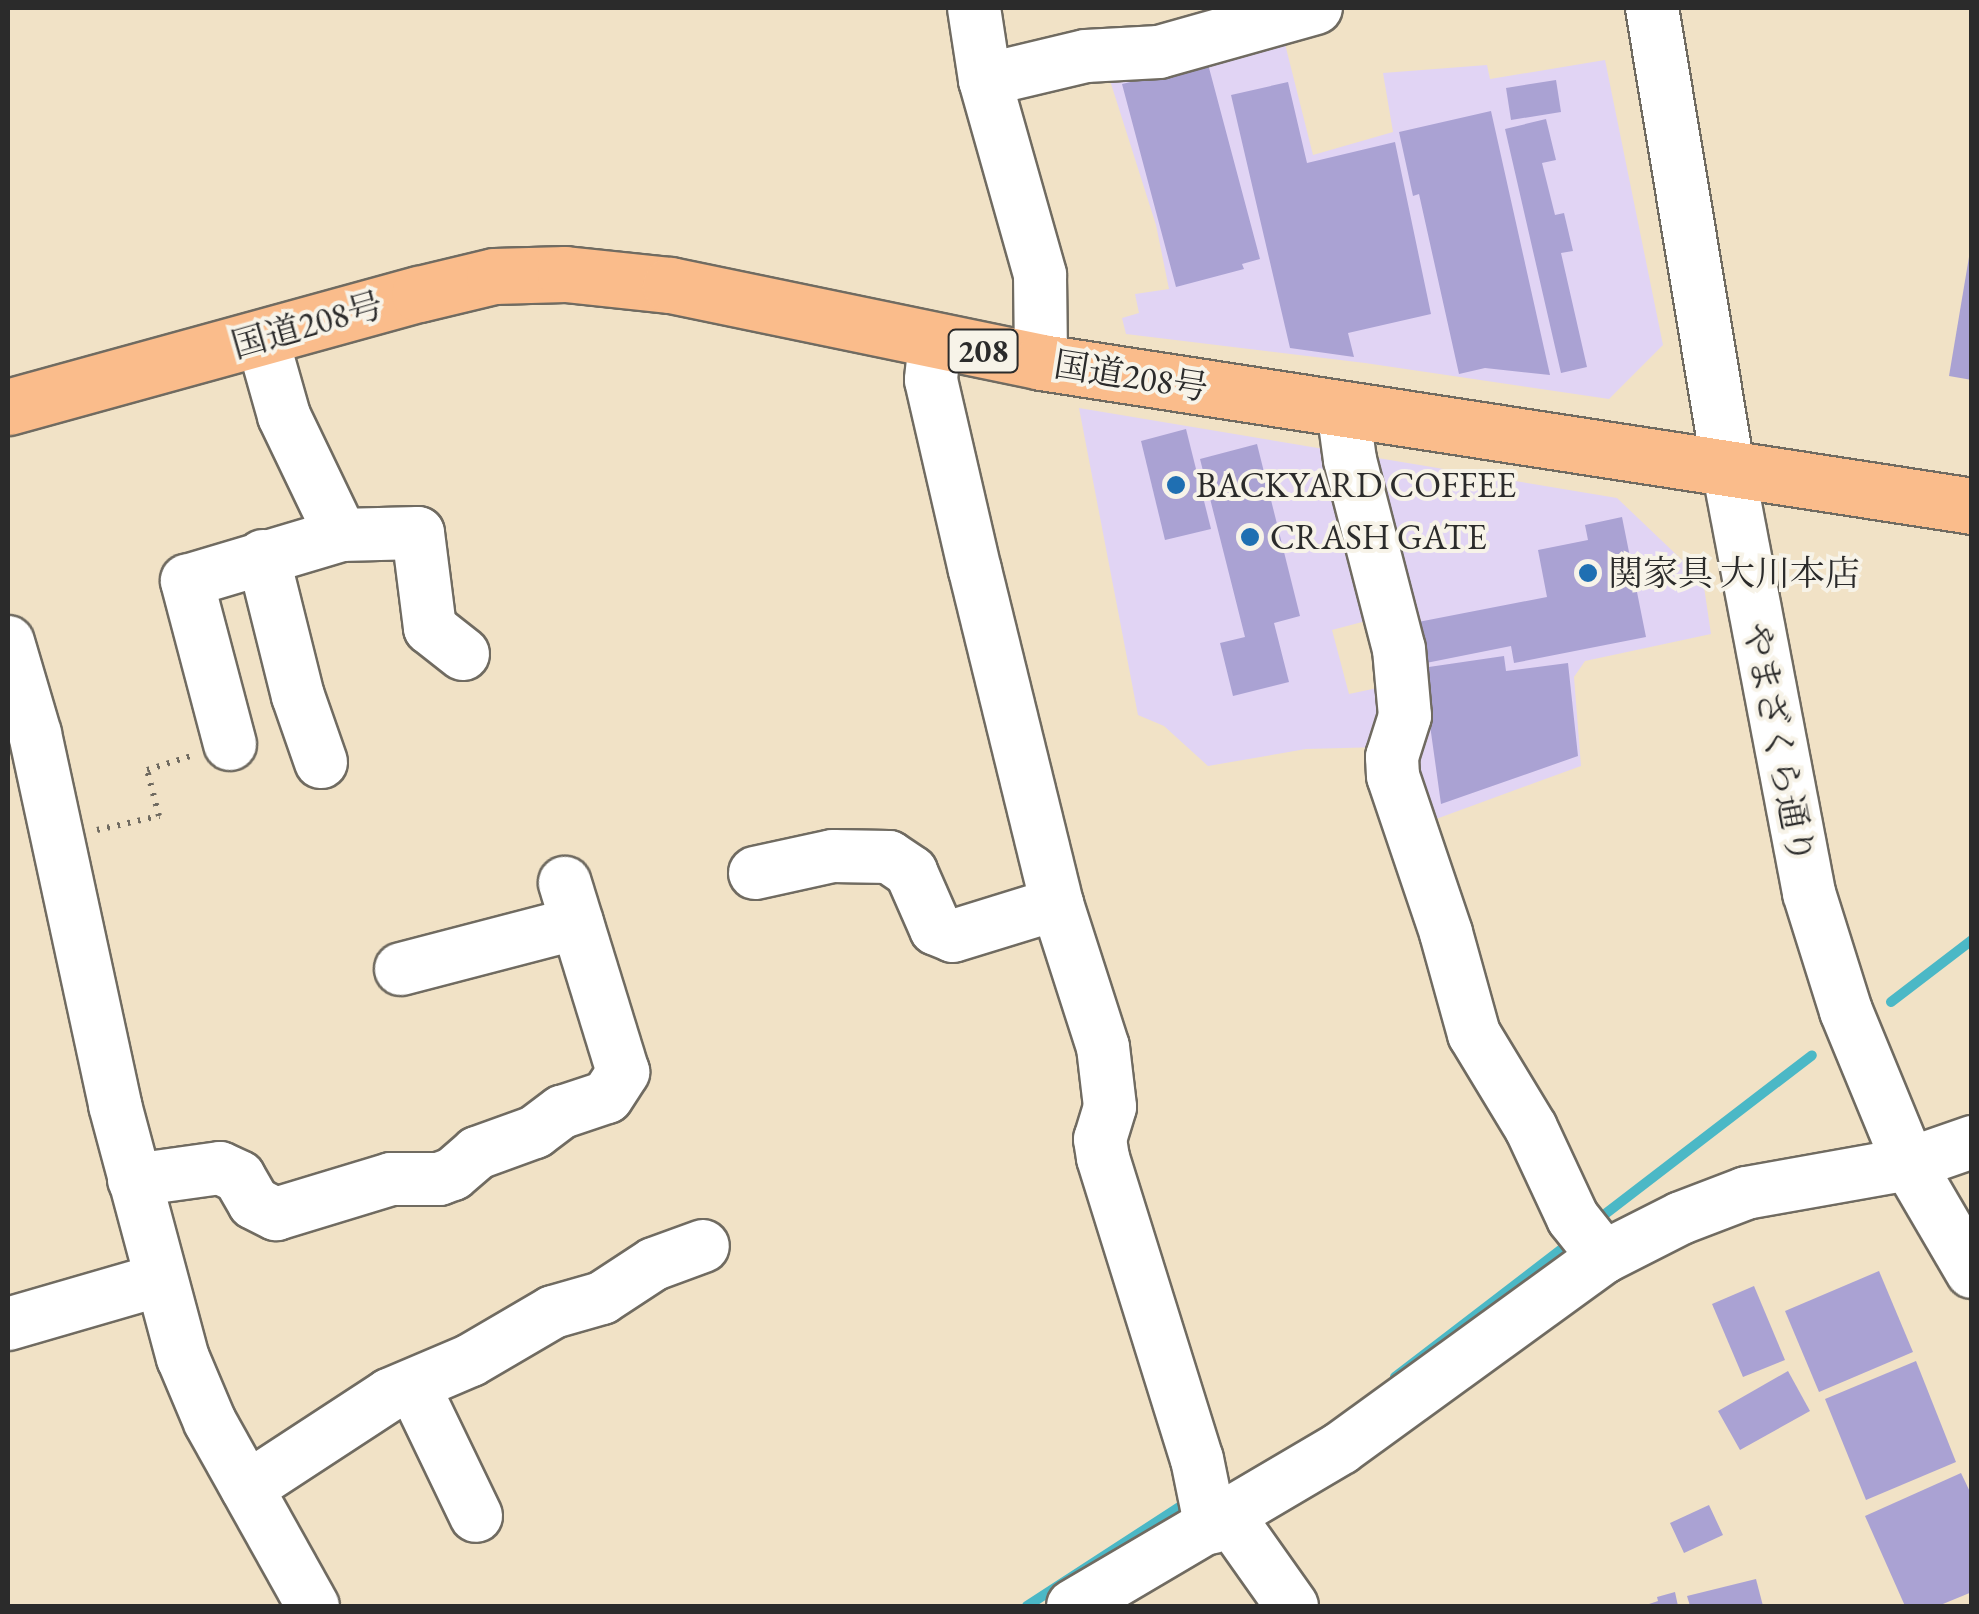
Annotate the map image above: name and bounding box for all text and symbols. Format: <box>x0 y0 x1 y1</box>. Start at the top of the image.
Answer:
street label: 国道208号 <box>227 283 387 367</box>
road number: 208 <box>946 324 1020 378</box>
street label: 国道208号 <box>1051 343 1211 409</box>
place label: BACKYARD COFFEE <box>1196 464 1516 506</box>
marker: BACKYARD COFFEE <box>1165 474 1187 496</box>
place label: CRASH GATE <box>1270 516 1487 558</box>
marker: CRASH GATE <box>1239 526 1261 548</box>
place label: 関家具 大川本店 <box>1608 552 1860 594</box>
marker: 関家具 大川本店 <box>1577 562 1599 584</box>
street label: やまざくら通り <box>1735 619 1823 867</box>

